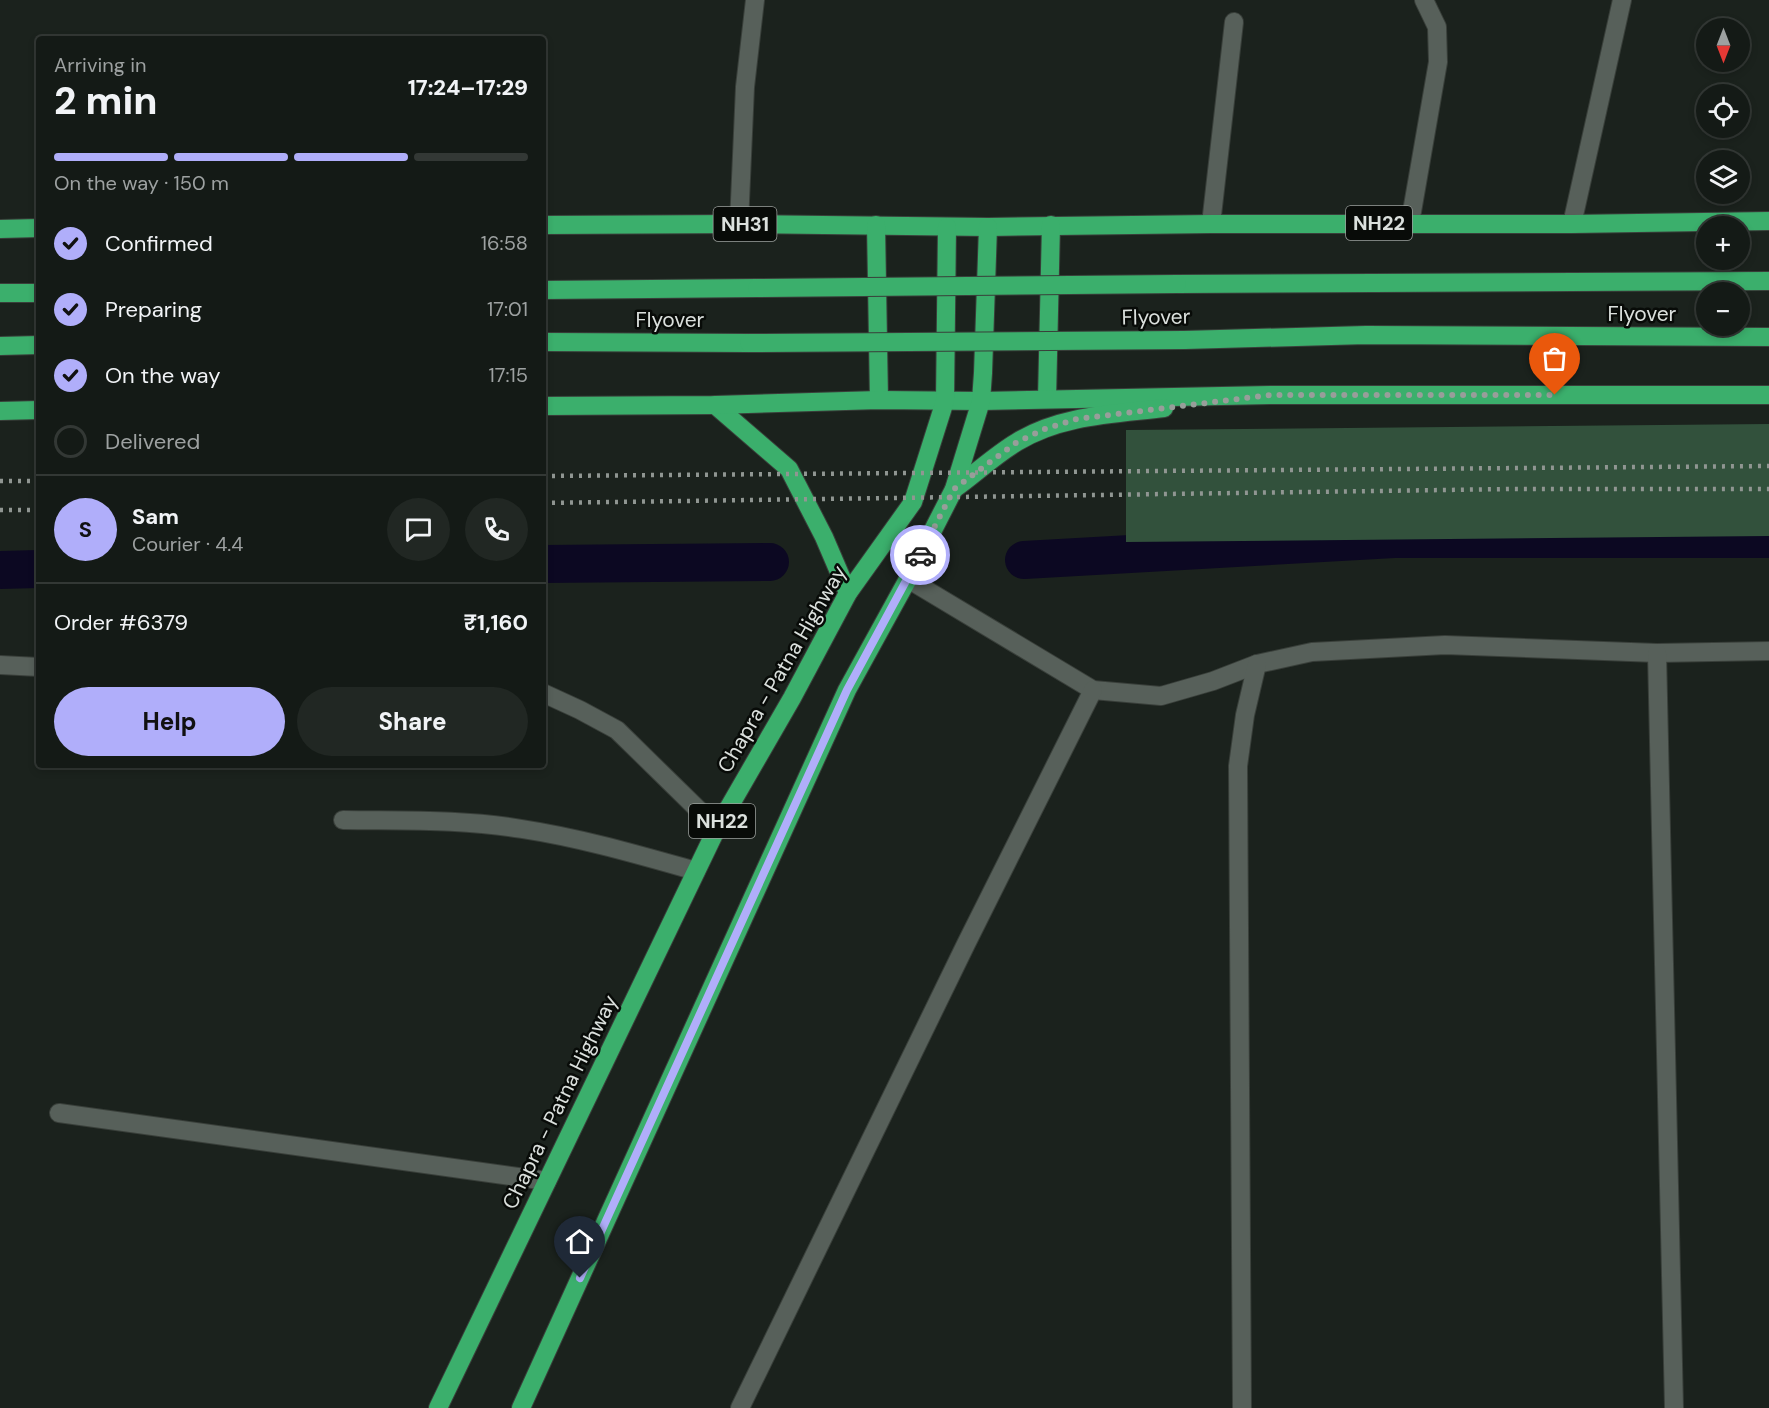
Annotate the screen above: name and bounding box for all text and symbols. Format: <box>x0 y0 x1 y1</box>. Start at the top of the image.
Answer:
north arrow <box>1696 18 1750 72</box>
map controls <box>1696 18 1750 336</box>
text: Arriving in <box>54 52 146 78</box>
text: 17:24–17:29 <box>408 73 528 102</box>
text: 2 min <box>54 75 158 126</box>
button: locate <box>1696 84 1750 138</box>
button: layers <box>1696 150 1750 204</box>
text: On the way · 150 m <box>54 170 229 196</box>
road number: NH22 <box>1346 206 1412 240</box>
road number: NH31 <box>714 207 777 241</box>
button: + <box>1696 216 1750 270</box>
icon: check <box>54 227 87 260</box>
text: Confirmed <box>105 229 213 258</box>
text: 16:58 <box>481 230 528 256</box>
button: − <box>1696 282 1750 336</box>
icon: check <box>54 293 87 326</box>
text: Preparing <box>105 295 202 324</box>
text: 17:01 <box>487 296 528 322</box>
street label: Flyover <box>1608 300 1677 328</box>
street label: Flyover <box>1121 302 1191 332</box>
street label: Flyover <box>636 306 705 334</box>
pin <box>1529 333 1580 395</box>
icon: bag <box>1538 342 1571 375</box>
icon: check <box>54 359 87 392</box>
text: On the way <box>105 361 220 390</box>
text: 17:15 <box>489 362 528 388</box>
text: Delivered <box>105 427 200 456</box>
button: chat <box>387 498 450 561</box>
button: phone <box>465 498 528 561</box>
text: Sam <box>132 502 179 531</box>
text: S <box>79 515 92 544</box>
courier <box>890 525 950 585</box>
text: Courier · 4.4 <box>132 531 243 557</box>
icon: car <box>904 539 937 572</box>
street label: Chapra - Patna Highway <box>711 560 853 778</box>
text: Order #6379 <box>54 608 188 637</box>
text: ₹1,160 <box>464 608 528 637</box>
button: Help <box>54 687 285 756</box>
button: Share <box>297 687 528 756</box>
road number: NH22 <box>689 804 755 838</box>
street label: Chapra - Patna Highway <box>496 990 624 1214</box>
pin <box>554 1216 605 1278</box>
icon: home <box>563 1225 596 1258</box>

